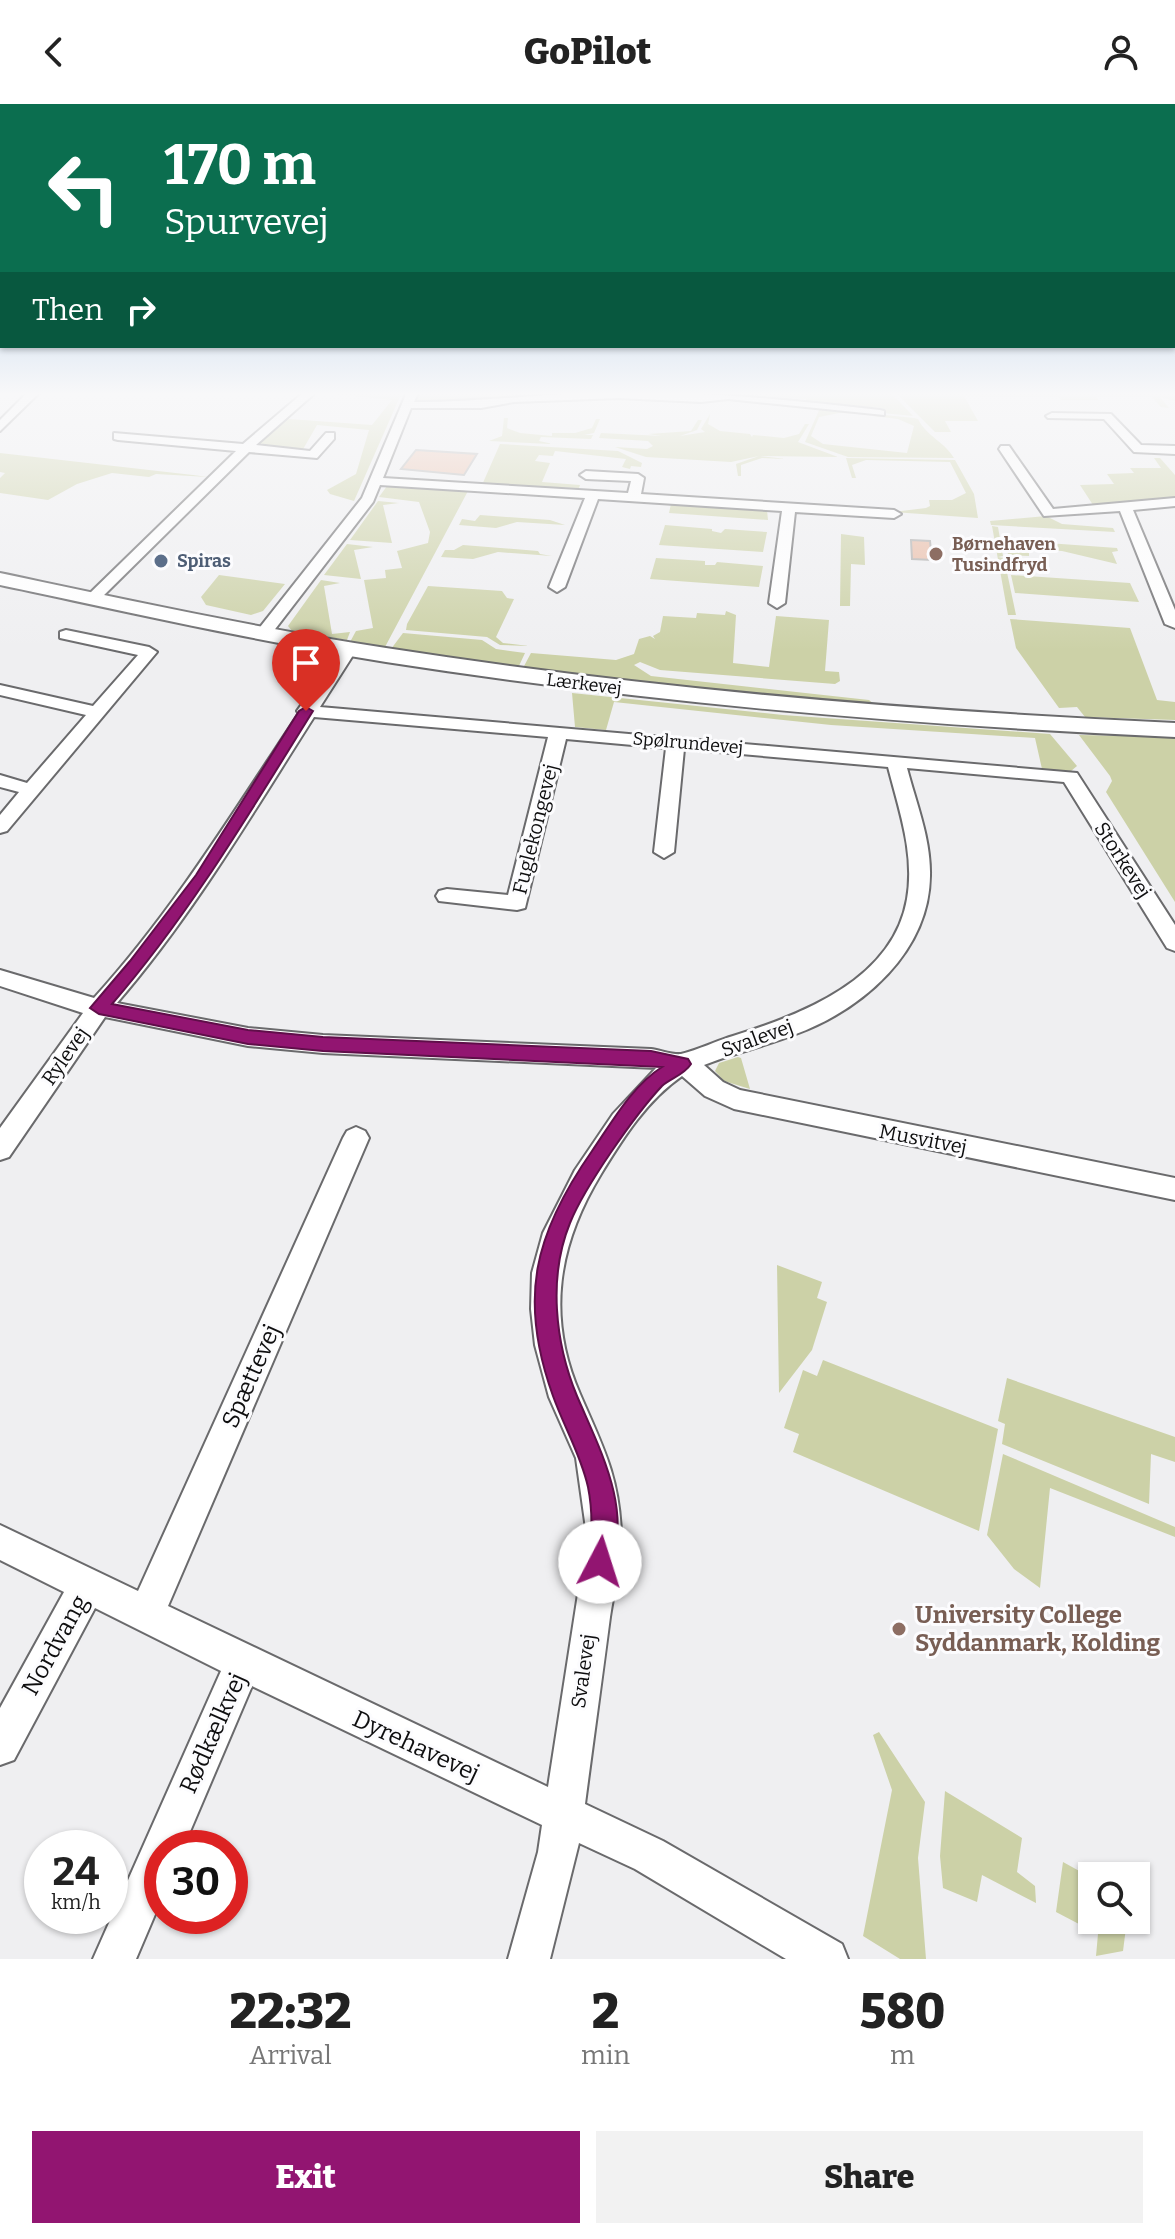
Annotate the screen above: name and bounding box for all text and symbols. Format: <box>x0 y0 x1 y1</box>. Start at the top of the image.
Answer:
icon: back <box>32 30 76 74</box>
text: GoPilot <box>524 30 651 74</box>
icon: person <box>1099 30 1143 74</box>
text: 170 m <box>164 132 316 199</box>
icon: left <box>32 136 136 240</box>
text: Spurvevej <box>164 200 329 244</box>
icon: right <box>119 288 163 332</box>
text: Then <box>32 292 103 328</box>
place label: Børnehaven Tusindfryd <box>952 533 1056 576</box>
marker: Børnehaven Tusindfryd <box>927 545 945 563</box>
place label: Spiras <box>177 550 231 572</box>
marker: Spiras <box>152 552 170 570</box>
pin <box>272 629 340 711</box>
icon: arrive <box>284 641 328 685</box>
street label: Lærkevej <box>545 668 623 700</box>
street label: Spølrundevej <box>632 727 744 759</box>
street label: Fuglekongevej <box>507 761 564 897</box>
street label: Storkevej <box>1089 817 1157 903</box>
street label: Svalevej <box>718 1014 797 1063</box>
street label: Rylevej <box>36 1022 94 1090</box>
street label: Musvitvej <box>877 1119 969 1160</box>
street label: Spættevej <box>216 1320 286 1432</box>
position arrow <box>558 1520 642 1604</box>
street label: Nordvang <box>16 1590 94 1700</box>
place label: University College Syddanmark, Kolding <box>915 1601 1160 1657</box>
marker: University College Syddanmark, Kolding <box>890 1620 908 1638</box>
street label: Svalevej <box>566 1632 601 1710</box>
street label: Rødkælkvej <box>174 1668 252 1798</box>
street label: Dyrehavevej <box>348 1704 484 1788</box>
speed limit sign: 30 <box>144 1830 248 1934</box>
text: 24 <box>53 1848 99 1896</box>
map controls <box>1078 1862 1150 1934</box>
button: search <box>1078 1862 1150 1934</box>
text: km/h <box>51 1890 101 1914</box>
text: 22:32 <box>230 1983 351 2041</box>
text: 2 <box>592 1983 619 2041</box>
text: 580 <box>860 1983 945 2041</box>
text: Arrival <box>249 2040 332 2071</box>
text: min <box>581 2040 630 2071</box>
text: m <box>890 2040 915 2071</box>
button: Exit <box>32 2131 580 2223</box>
button: Share <box>596 2131 1143 2223</box>

